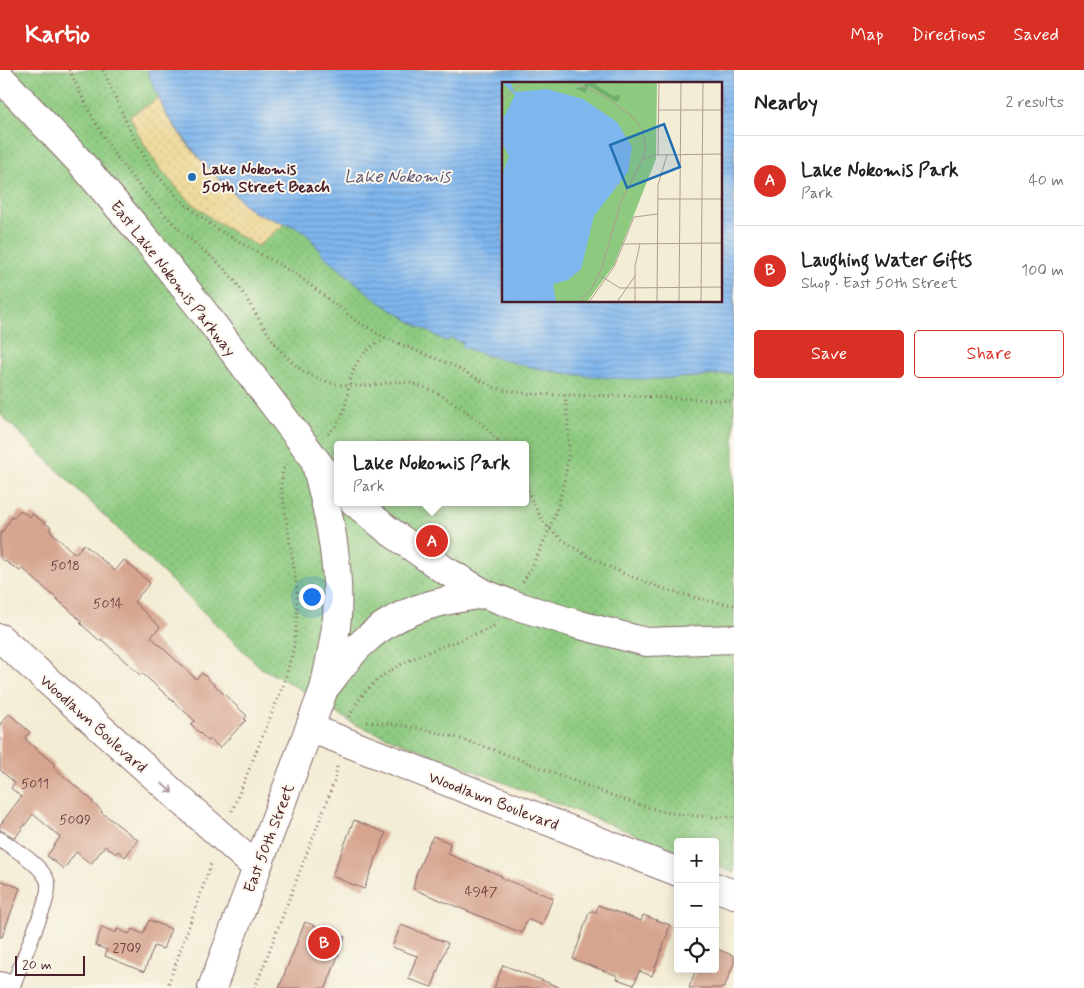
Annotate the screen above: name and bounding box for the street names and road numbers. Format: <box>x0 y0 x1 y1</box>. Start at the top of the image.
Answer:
street label: East Lake Nokomis Parkway <box>105 197 240 361</box>
street label: Woodlawn Boulevard <box>35 670 151 778</box>
street label: Woodlawn Boulevard <box>425 767 561 836</box>
street label: East 50th Street <box>239 781 300 896</box>

